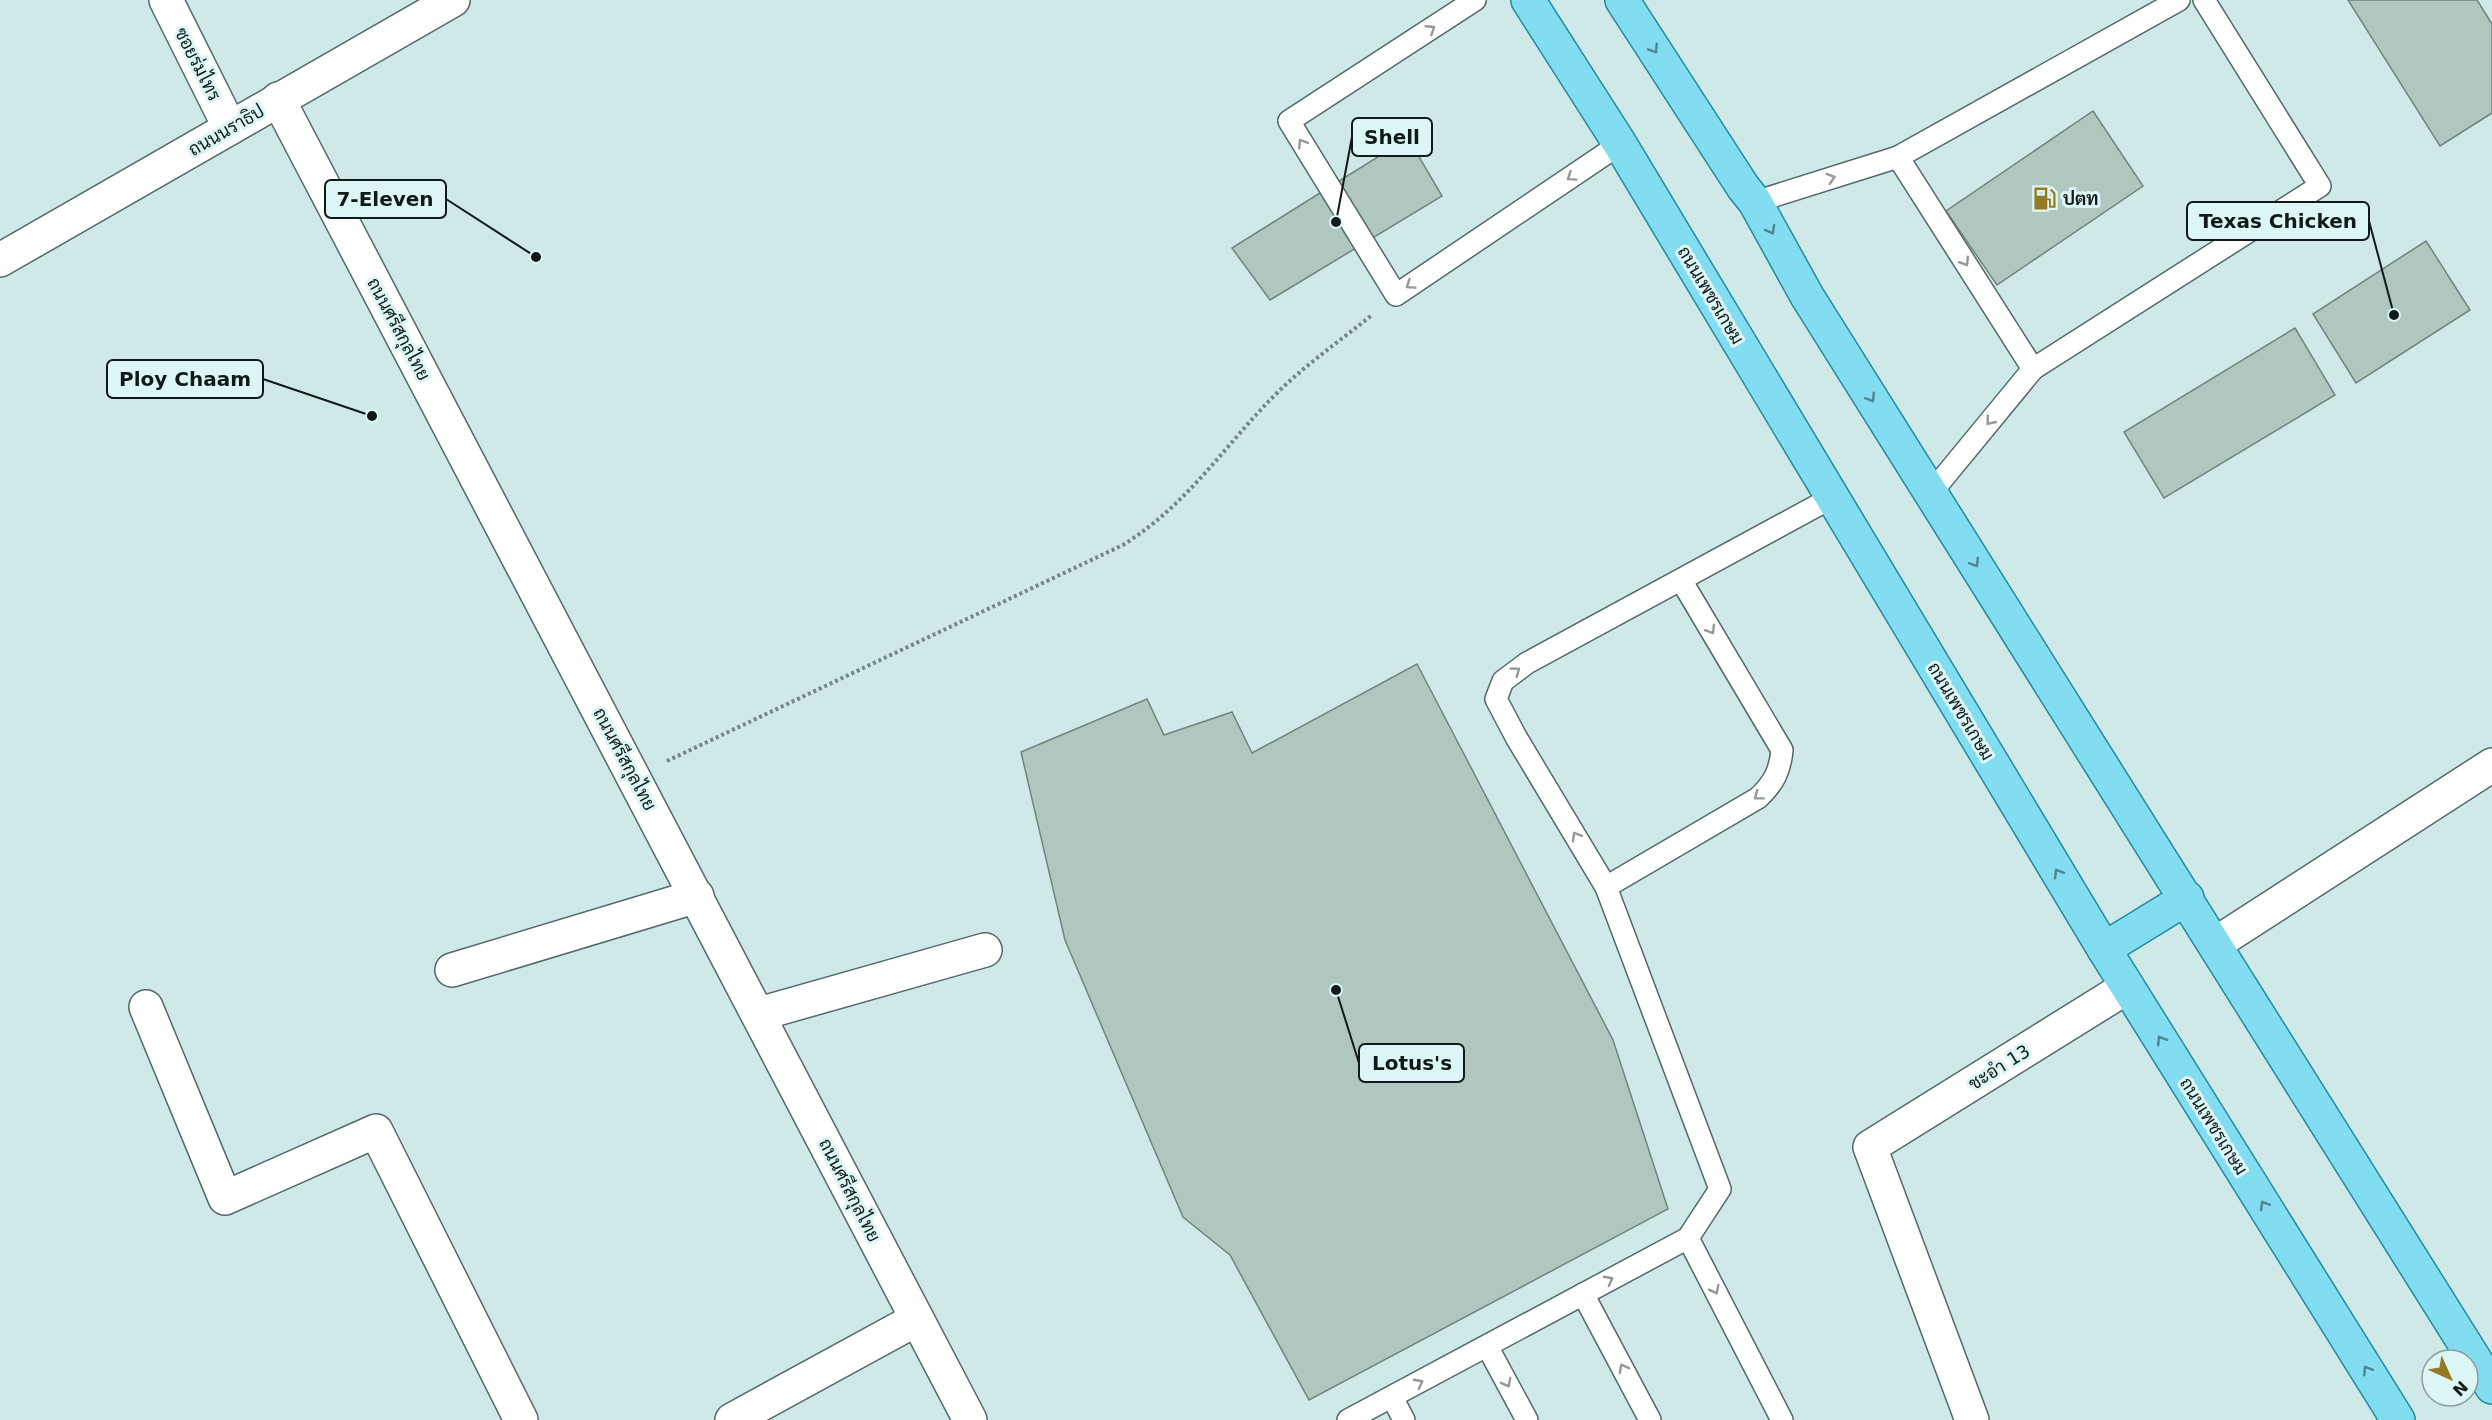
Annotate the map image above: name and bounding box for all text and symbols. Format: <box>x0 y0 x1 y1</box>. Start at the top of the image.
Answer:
street label: ซอยร่มไทร <box>171 23 227 104</box>
one-way arrow <box>1425 25 1436 36</box>
one-way arrow <box>1647 42 1658 53</box>
street label: ถนนนราธิป <box>184 100 268 160</box>
callout: Shell <box>1352 118 1432 156</box>
text: Shell <box>1364 125 1420 149</box>
one-way arrow <box>1298 139 1310 149</box>
one-way arrow <box>1567 170 1578 181</box>
one-way arrow <box>1825 173 1836 185</box>
callout: 7-Eleven <box>325 180 446 218</box>
fuel station icon: ปตท <box>2032 185 2058 211</box>
text: 7-Eleven <box>336 187 434 211</box>
place label: ปตท <box>2063 188 2099 209</box>
callout: Texas Chicken <box>2187 202 2369 240</box>
text: Texas Chicken <box>2199 209 2357 233</box>
one-way arrow <box>1764 224 1775 235</box>
street label: ถนนเพชรเกษม <box>1673 242 1749 348</box>
one-way arrow <box>1958 255 1969 266</box>
street label: ถนนศรีสกุลไทย <box>361 273 437 385</box>
one-way arrow <box>1405 278 1416 289</box>
callout: Ploy Chaam <box>107 360 263 398</box>
text: Ploy Chaam <box>119 367 251 391</box>
one-way arrow <box>1864 391 1875 402</box>
one-way arrow <box>1986 414 1997 425</box>
one-way arrow <box>1967 557 1979 567</box>
one-way arrow <box>1703 624 1715 634</box>
street label: ถนนเพชรเกษม <box>1923 658 1999 764</box>
one-way arrow <box>1510 668 1521 679</box>
street label: ถนนศรีสกุลไทย <box>587 703 663 815</box>
one-way arrow <box>1754 789 1765 800</box>
one-way arrow <box>1572 832 1583 843</box>
one-way arrow <box>2054 869 2066 879</box>
one-way arrow <box>2157 1035 2168 1046</box>
street label: ชะอำ 13 <box>1964 1040 2034 1094</box>
callout: Lotus's <box>1359 1044 1464 1082</box>
text: Lotus's <box>1372 1051 1452 1075</box>
street label: ถนนเพชรเกษม <box>2176 1073 2252 1179</box>
street label: ถนนศรีสกุลไทย <box>813 1134 887 1246</box>
one-way arrow <box>2259 1201 2271 1211</box>
one-way arrow <box>1603 1276 1614 1288</box>
one-way arrow <box>1708 1284 1719 1294</box>
north arrow <box>2420 1348 2480 1408</box>
one-way arrow <box>1618 1364 1630 1375</box>
one-way arrow <box>2363 1366 2375 1376</box>
one-way arrow <box>1500 1377 1511 1387</box>
text: N <box>2449 1377 2472 1400</box>
one-way arrow <box>1412 1379 1423 1390</box>

